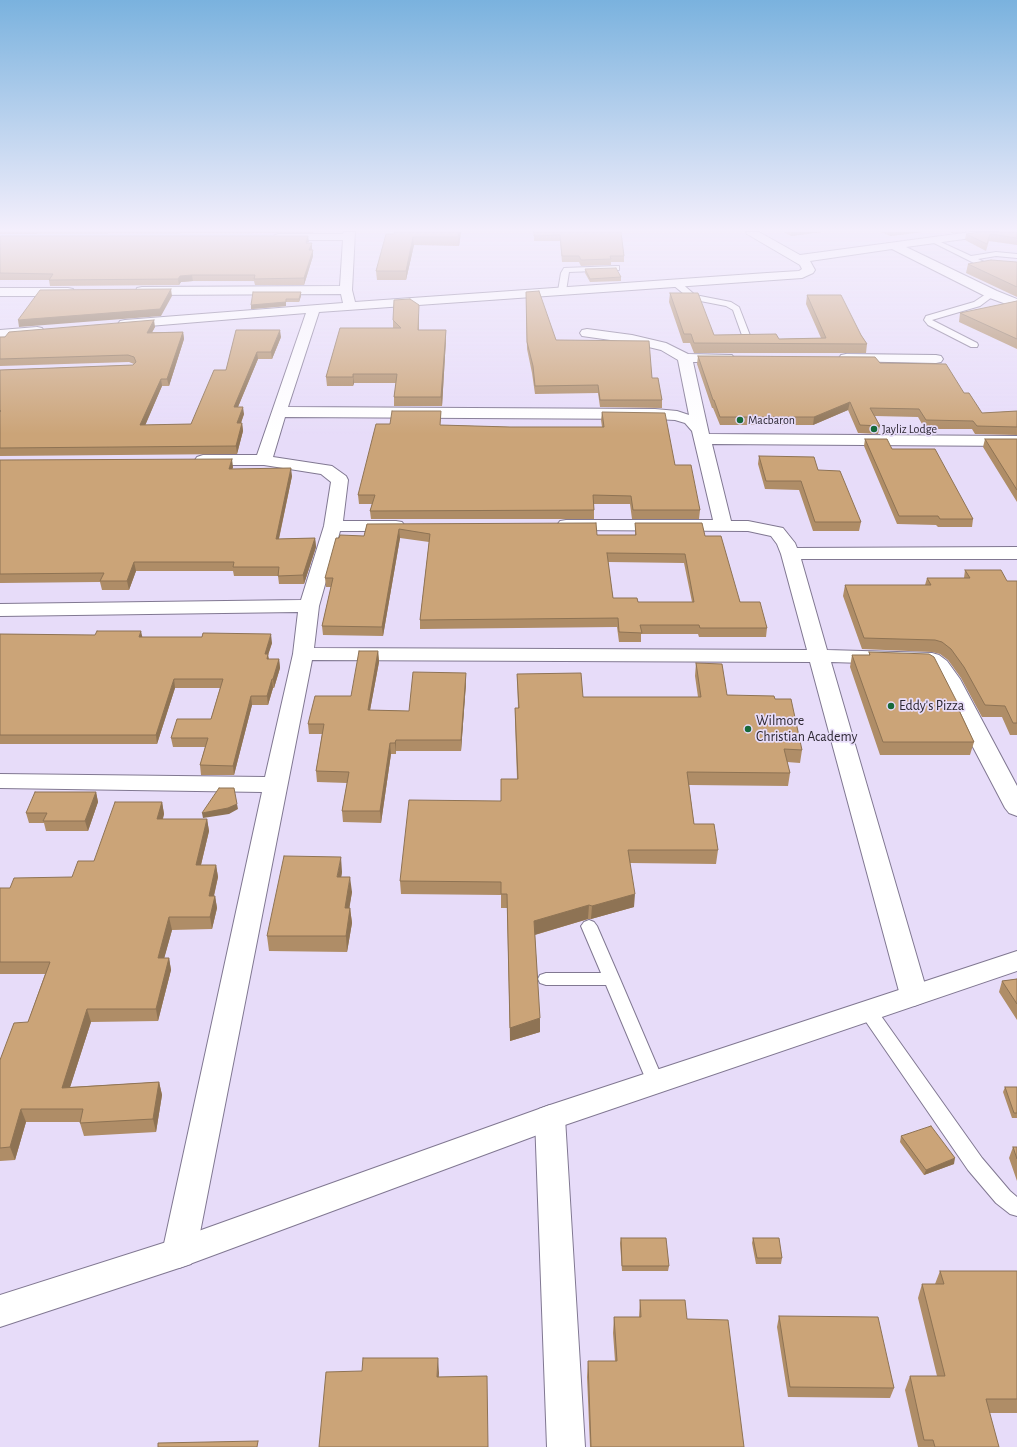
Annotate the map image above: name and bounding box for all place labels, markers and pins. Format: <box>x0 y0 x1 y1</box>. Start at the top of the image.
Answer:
place label: Macbaron <box>748 413 795 427</box>
marker: Macbaron <box>735 415 745 425</box>
place label: Jayliz Lodge <box>882 422 937 436</box>
marker: Jayliz Lodge <box>869 424 879 434</box>
place label: Eddy's Pizza <box>899 698 964 714</box>
marker: Eddy's Pizza <box>886 701 896 711</box>
place label: Wilmore Christian Academy <box>756 713 857 746</box>
marker: Wilmore Christian Academy <box>743 724 753 734</box>

